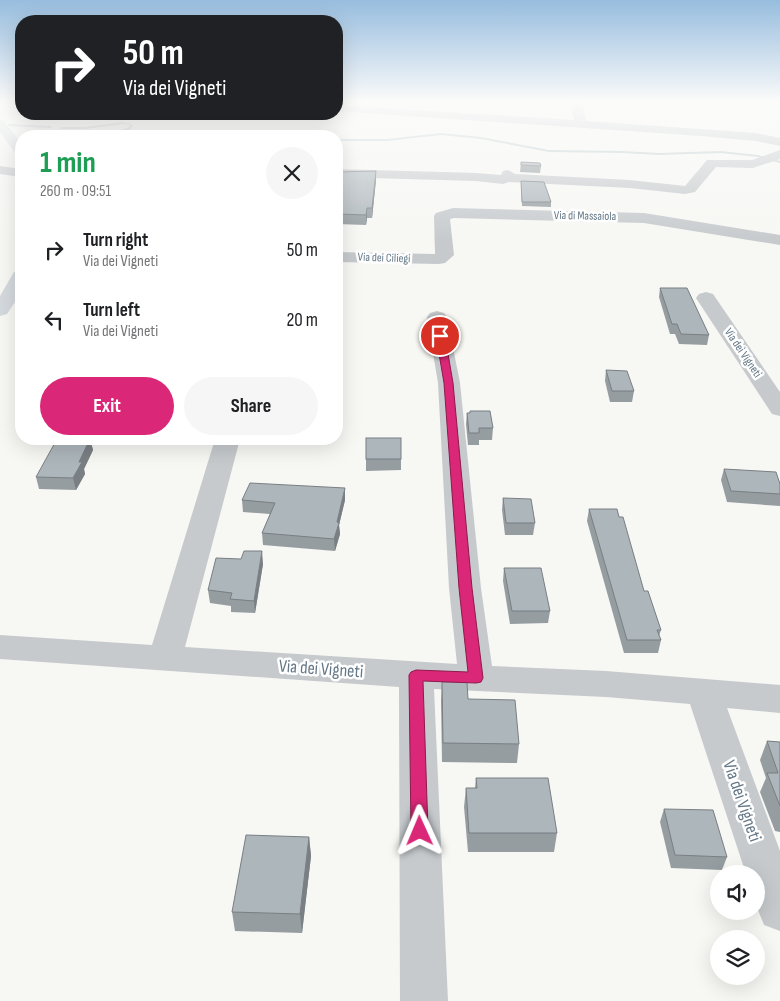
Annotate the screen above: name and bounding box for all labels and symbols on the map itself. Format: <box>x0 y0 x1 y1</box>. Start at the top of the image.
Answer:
street label: Via di Massaiola <box>554 208 617 224</box>
street label: Via dei Ciliegi <box>357 250 411 266</box>
pin <box>419 315 461 357</box>
street label: Via dei Vigneti <box>721 325 765 381</box>
street label: Via dei Vigneti <box>278 656 364 682</box>
street label: Via dei Vigneti <box>718 758 766 844</box>
position arrow <box>393 804 445 856</box>

